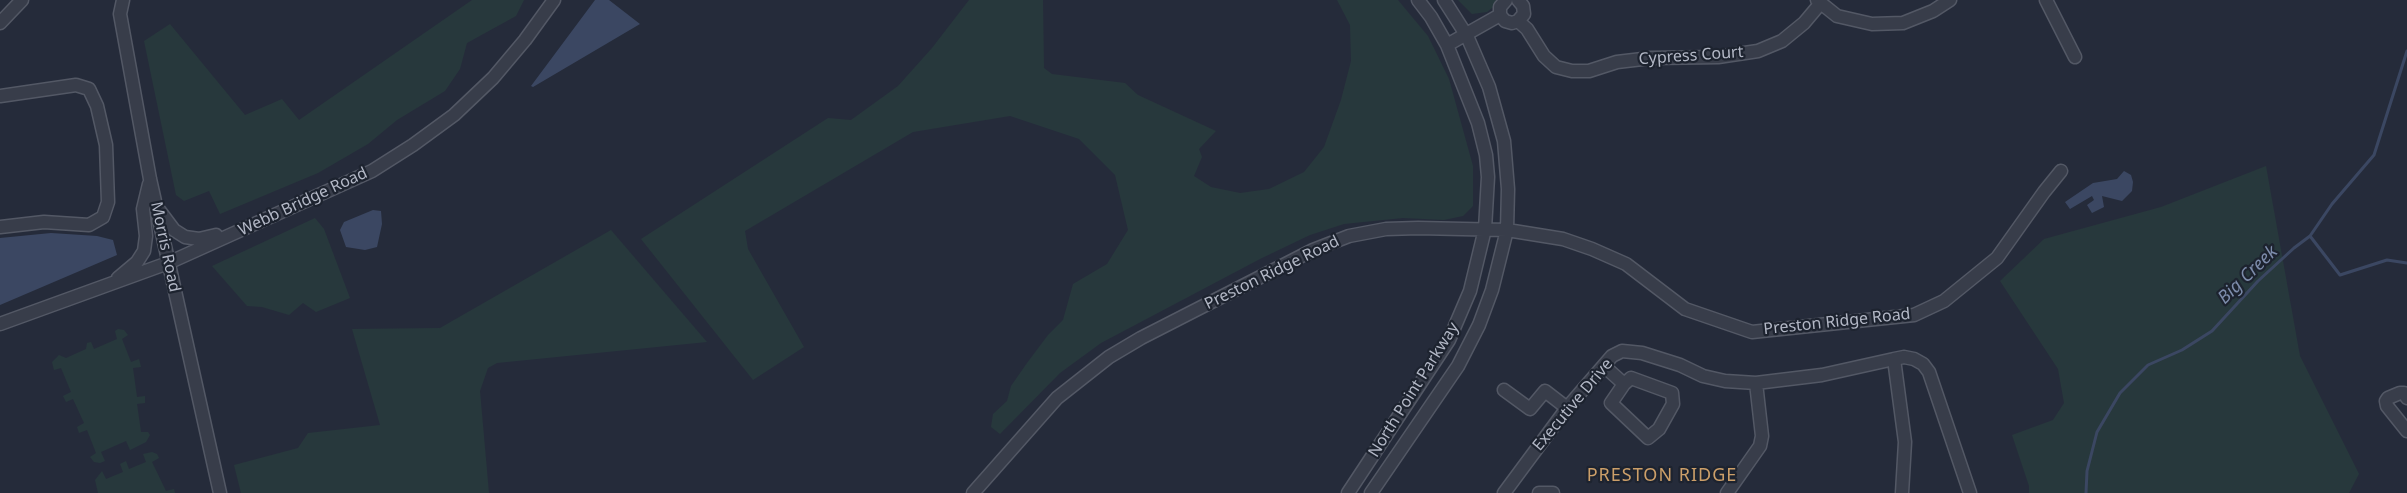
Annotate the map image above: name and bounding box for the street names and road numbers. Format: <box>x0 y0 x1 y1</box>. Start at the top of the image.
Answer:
street label: Cypress Court <box>1638 43 1744 69</box>
street label: Webb Bridge Road <box>236 164 370 240</box>
street label: Morris Road <box>146 200 184 294</box>
street label: Preston Ridge Road <box>1201 232 1343 314</box>
street label: Preston Ridge Road <box>1763 305 1911 339</box>
street label: North Point Parkway <box>1365 319 1463 461</box>
street label: Executive Drive <box>1529 355 1617 455</box>

